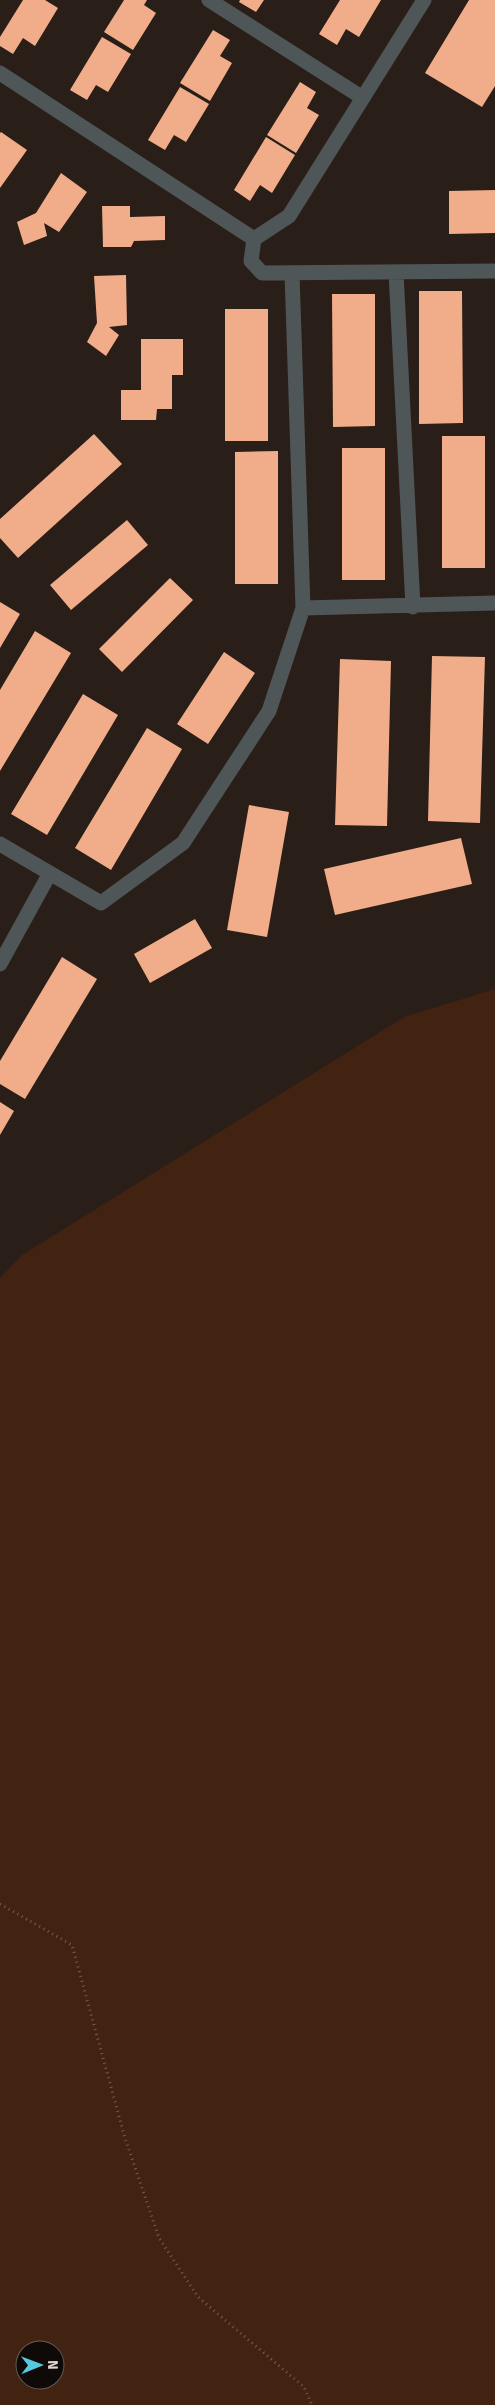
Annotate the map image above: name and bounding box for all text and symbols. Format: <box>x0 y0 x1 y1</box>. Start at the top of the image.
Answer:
north arrow <box>15 2340 65 2390</box>
text: N <box>44 2360 61 2370</box>

